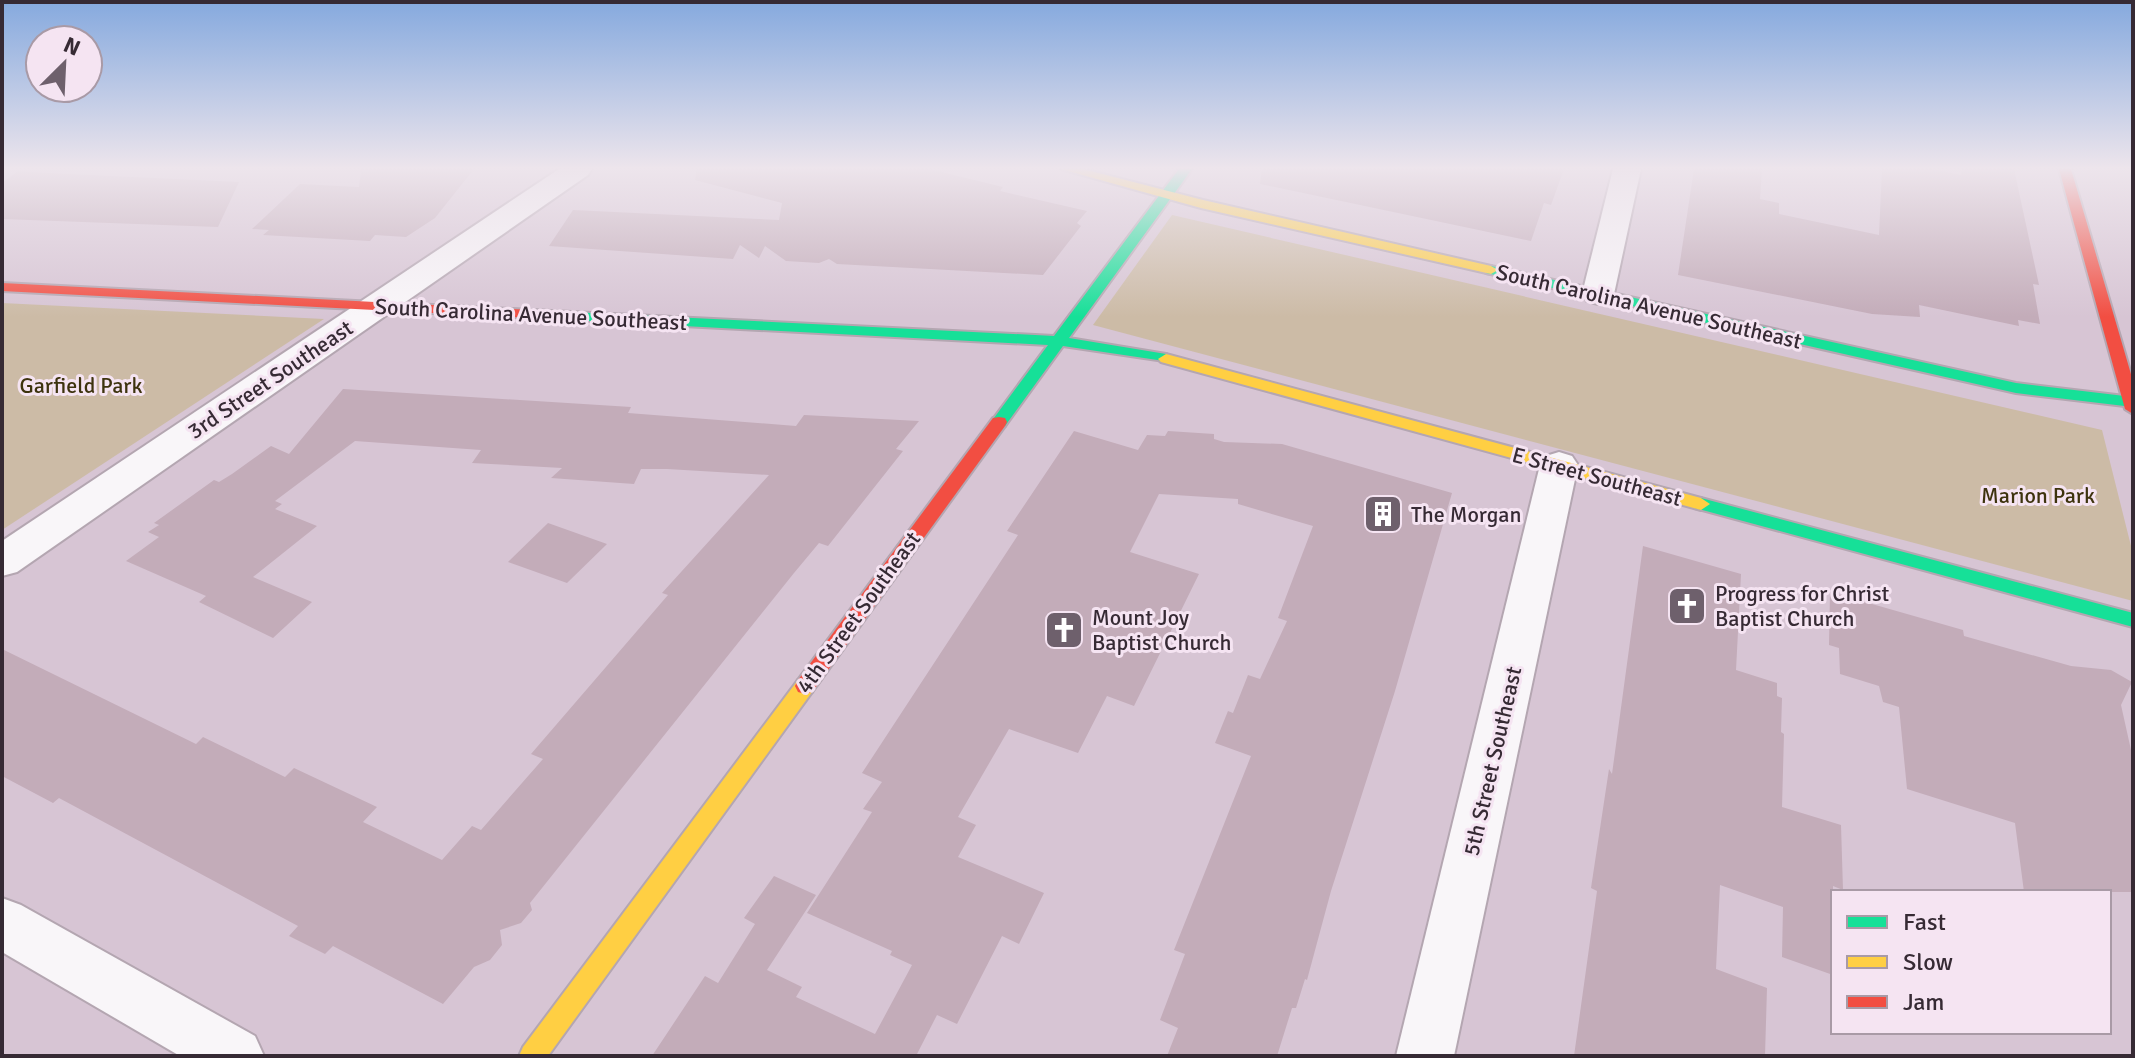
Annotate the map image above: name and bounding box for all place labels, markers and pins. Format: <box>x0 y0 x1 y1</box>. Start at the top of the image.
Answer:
building icon: The Morgan <box>1362 493 1404 535</box>
place label: The Morgan <box>1411 501 1522 528</box>
place label: Progress for Christ Baptist Church <box>1715 580 1890 632</box>
church icon: Progress for Christ Baptist Church <box>1666 585 1708 627</box>
place label: Mount Joy Baptist Church <box>1092 604 1231 656</box>
church icon: Mount Joy Baptist Church <box>1043 609 1085 651</box>

